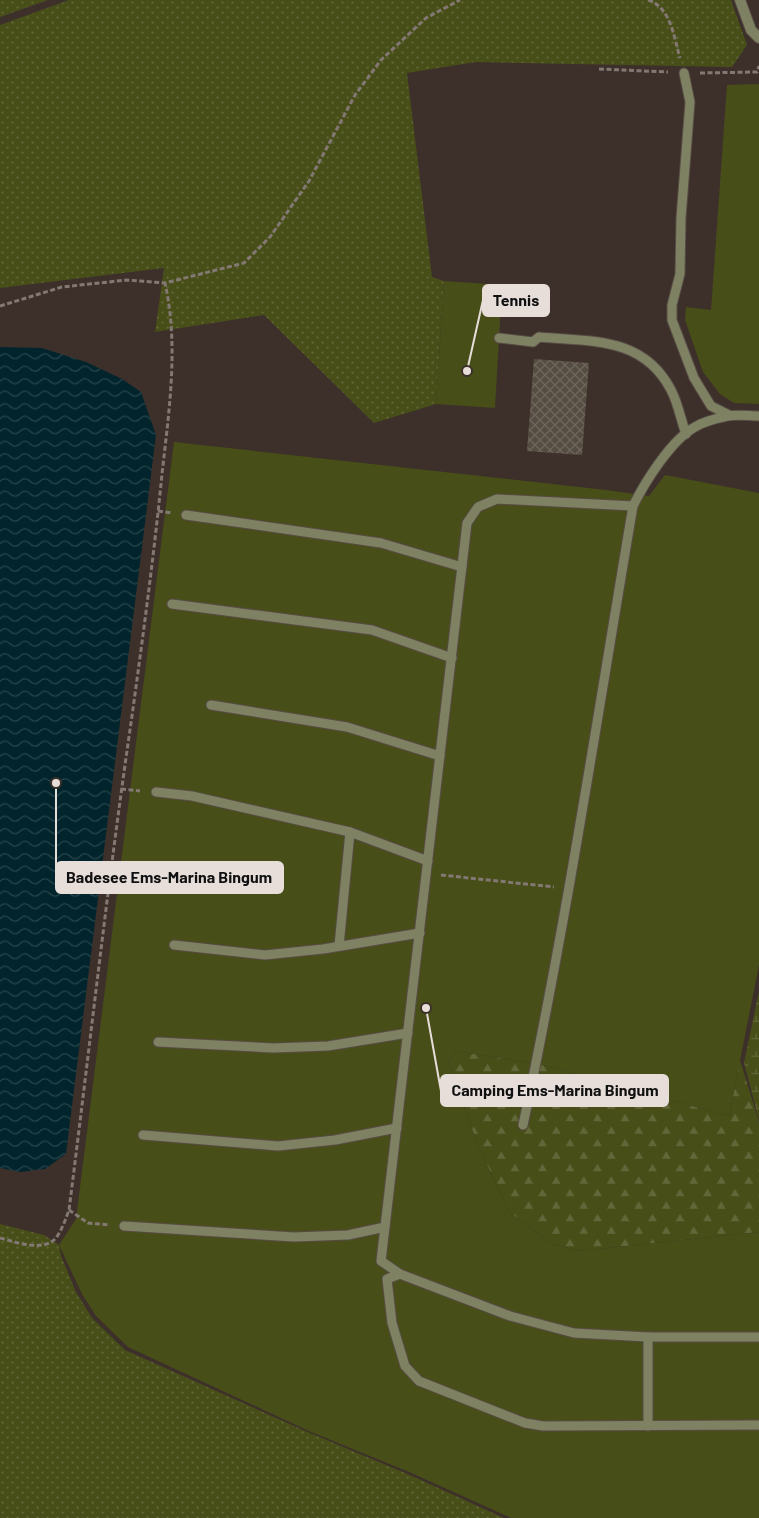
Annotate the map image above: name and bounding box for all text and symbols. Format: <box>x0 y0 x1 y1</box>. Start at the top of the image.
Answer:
callout: Tennis <box>483 285 549 316</box>
text: Tennis <box>493 290 539 309</box>
callout: Badesee Ems-Marina Bingum <box>56 862 283 893</box>
text: Badesee Ems-Marina Bingum <box>66 867 272 886</box>
callout: Camping Ems-Marina Bingum <box>441 1075 668 1106</box>
text: Camping Ems-Marina Bingum <box>451 1080 659 1099</box>

